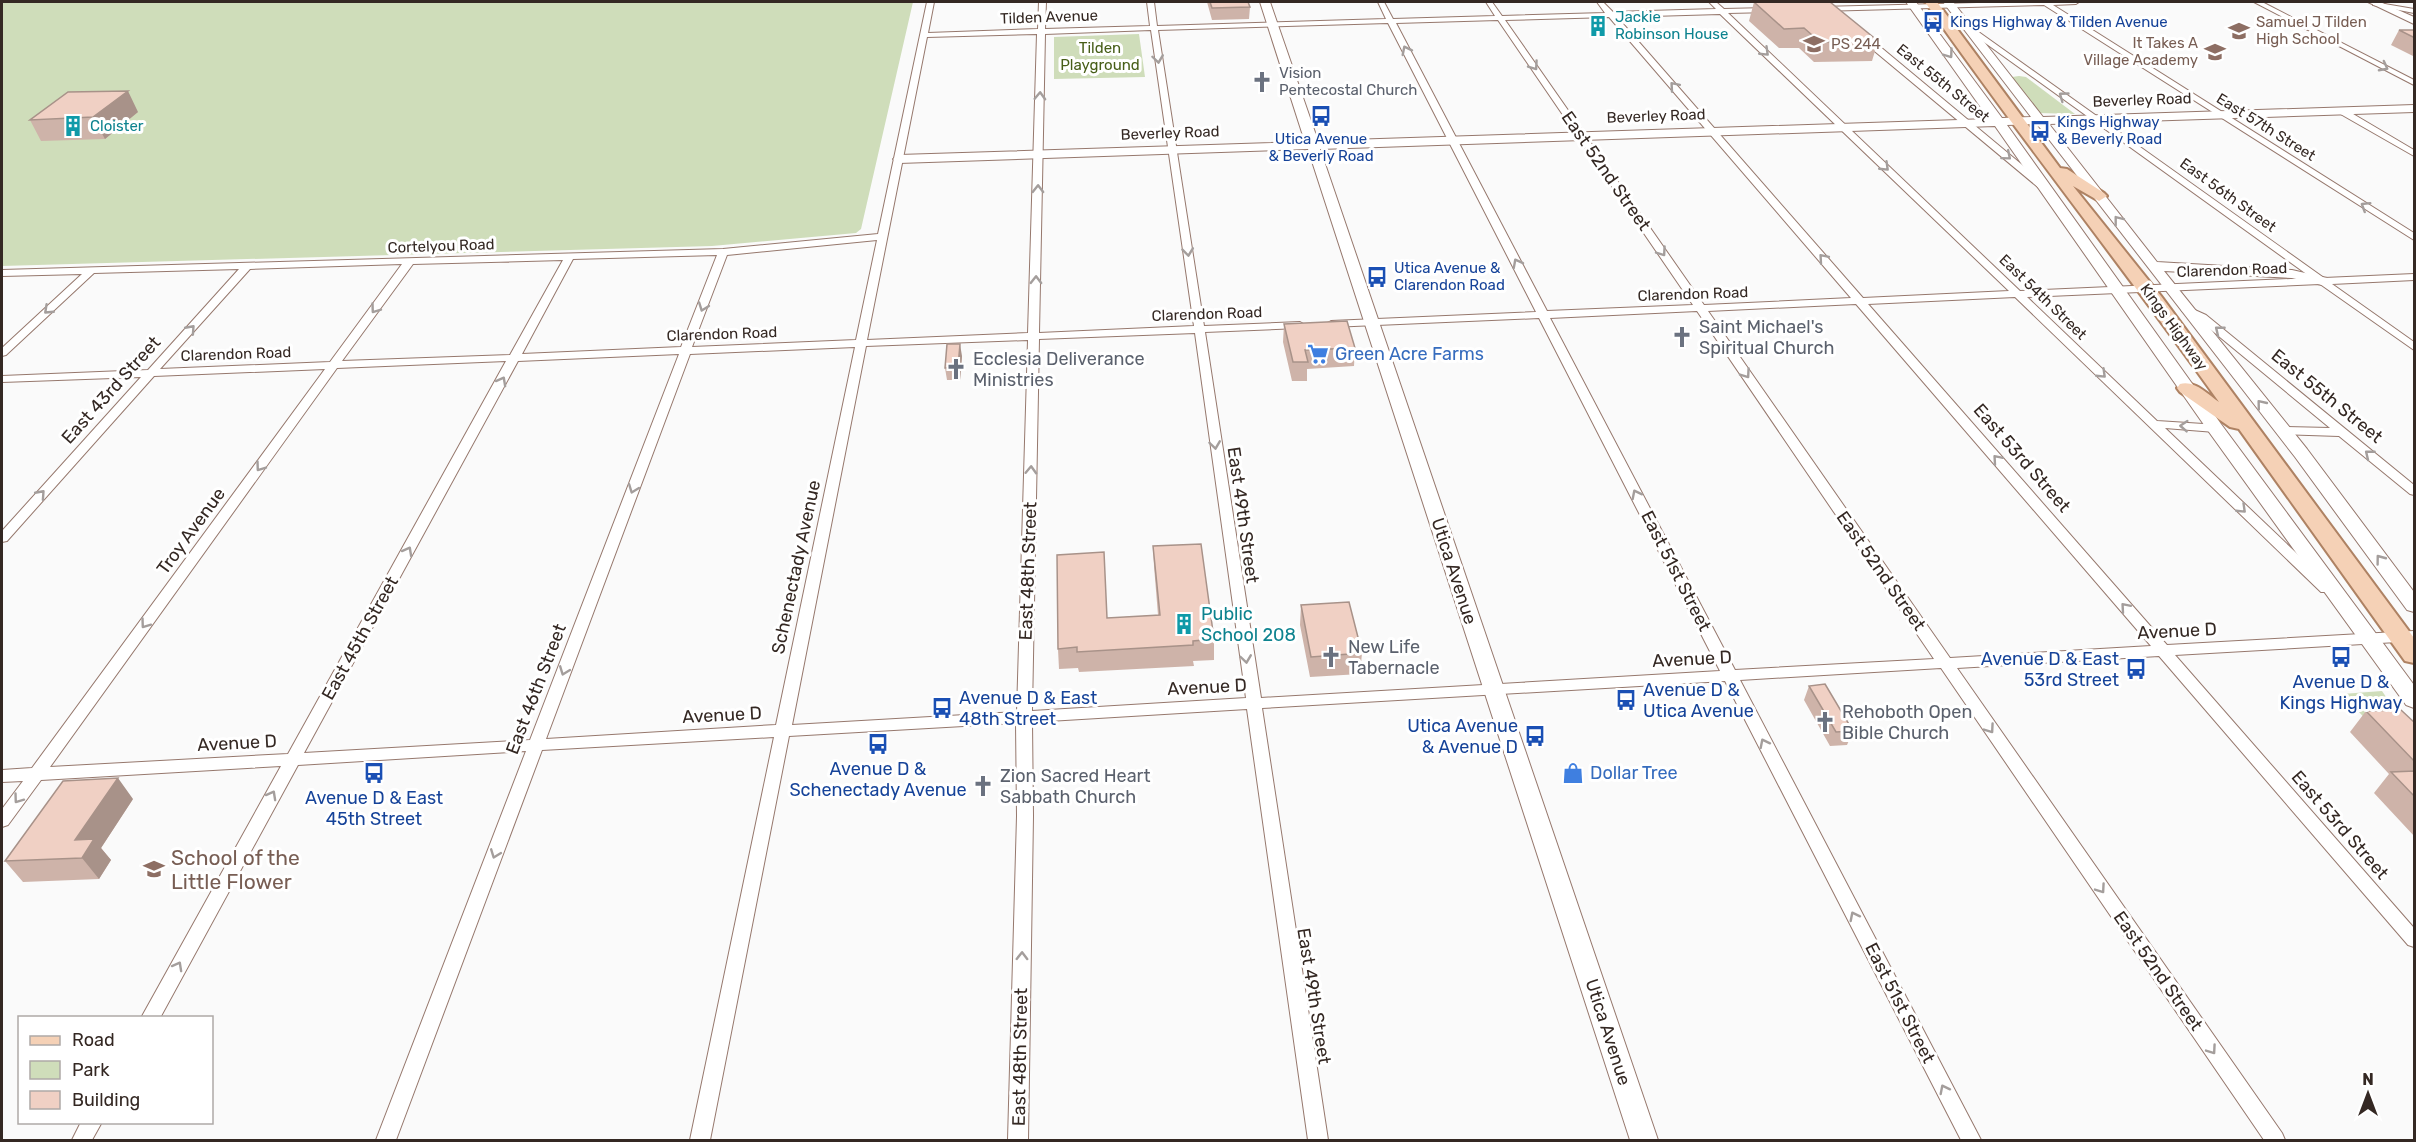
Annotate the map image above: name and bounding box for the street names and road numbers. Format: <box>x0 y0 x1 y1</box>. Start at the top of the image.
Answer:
street label: Tilden Avenue <box>1000 6 1098 28</box>
street label: East 55th Street <box>1893 40 1993 126</box>
street label: Beverley Road <box>2092 89 2192 111</box>
street label: East 57th Street <box>2213 89 2319 165</box>
street label: Beverley Road <box>1606 105 1706 127</box>
street label: East 52nd Street <box>1557 107 1655 235</box>
street label: Beverley Road <box>1120 122 1220 144</box>
street label: East 56th Street <box>2176 154 2280 236</box>
street label: Cortelyou Road <box>387 235 495 257</box>
street label: East 54th Street <box>1995 251 2091 343</box>
street label: Clarendon Road <box>2176 259 2288 281</box>
street label: Kings Highway <box>2137 280 2211 374</box>
street label: Clarendon Road <box>1637 283 1749 305</box>
street label: Clarendon Road <box>1151 303 1263 325</box>
street label: Clarendon Road <box>666 323 778 345</box>
street label: East 43rd Street <box>57 332 165 448</box>
street label: Clarendon Road <box>180 343 292 365</box>
street label: East 55th Street <box>2267 344 2387 448</box>
street label: East 53rd Street <box>1969 399 2075 517</box>
street label: East 49th Street <box>1223 445 1263 585</box>
street label: Schenectady Avenue <box>767 478 825 656</box>
street label: Troy Avenue <box>152 483 230 579</box>
street label: East 48th Street <box>1015 501 1041 641</box>
street label: East 51st Street <box>1636 507 1716 635</box>
street label: East 52nd Street <box>1832 507 1930 635</box>
street label: Utica Avenue <box>1426 515 1482 627</box>
street label: East 45th Street <box>317 572 403 704</box>
street label: Avenue D <box>2137 618 2217 644</box>
street label: East 46th Street <box>501 621 571 757</box>
street label: Avenue D <box>1652 646 1732 672</box>
street label: Avenue D <box>1167 674 1247 700</box>
street label: Avenue D <box>682 702 762 728</box>
street label: Avenue D <box>197 730 277 756</box>
street label: East 53rd Street <box>2287 766 2393 884</box>
street label: East 52nd Street <box>2109 907 2207 1035</box>
street label: East 49th Street <box>1292 926 1336 1066</box>
street label: East 51st Street <box>1860 939 1940 1067</box>
street label: Utica Avenue <box>1580 976 1636 1088</box>
street label: East 48th Street <box>1008 988 1032 1126</box>

